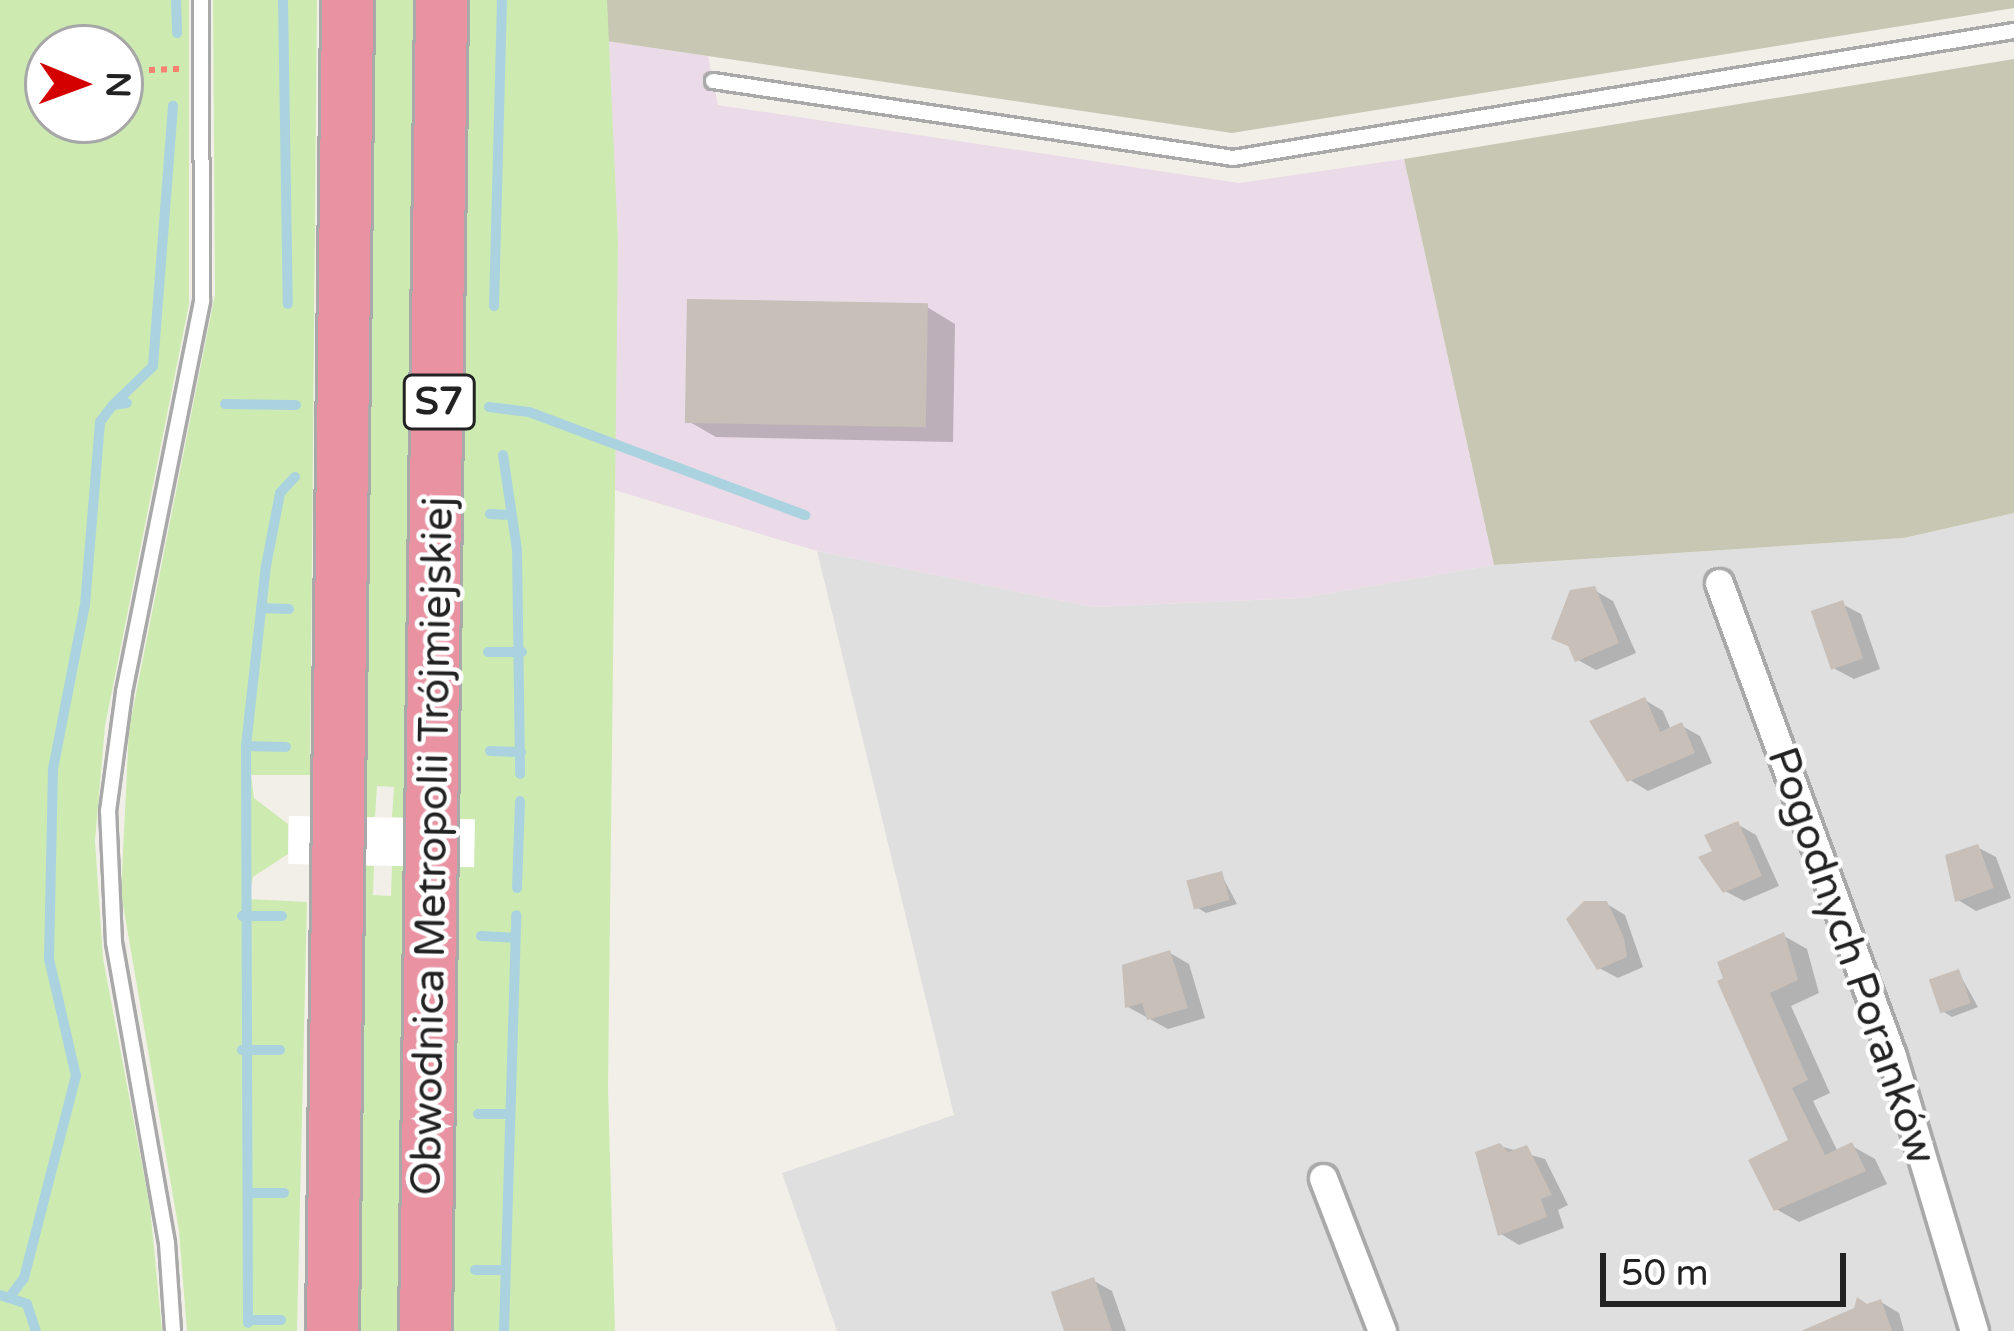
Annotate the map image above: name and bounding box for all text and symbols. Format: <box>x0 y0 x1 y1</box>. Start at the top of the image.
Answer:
north arrow <box>24 24 144 144</box>
text: N <box>98 71 137 98</box>
road number: S7 <box>400 369 478 435</box>
street label: Obwodnica Metropolii Trójmiejskiej <box>402 496 464 1196</box>
street label: Pogodnych Poranków <box>1756 741 1946 1171</box>
scale bar <box>1606 1229 1852 1303</box>
text: 50 m <box>1621 1252 1709 1295</box>

